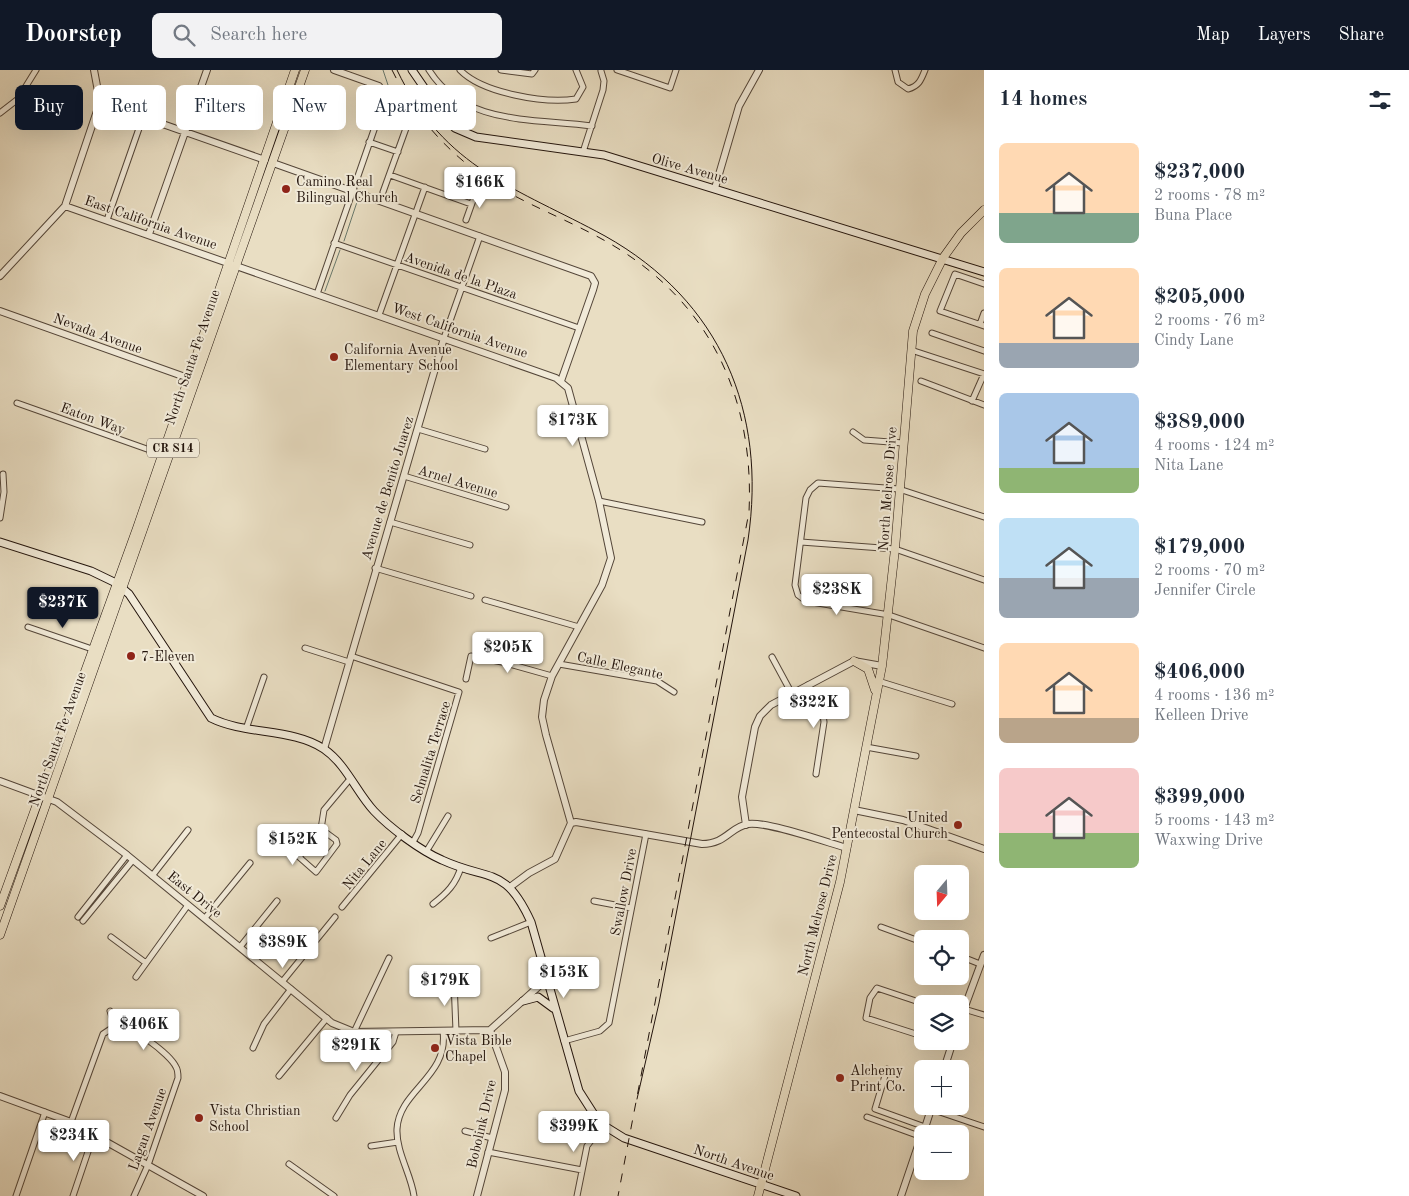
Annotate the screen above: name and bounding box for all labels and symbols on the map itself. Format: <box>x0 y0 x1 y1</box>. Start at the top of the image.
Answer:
street label: Olive Avenue <box>650 151 730 187</box>
pin: $166K <box>445 166 515 209</box>
place label: Camino Real Bilingual Church <box>296 175 399 205</box>
marker: Camino Real Bilingual Church <box>280 183 292 195</box>
street label: East California Avenue <box>83 194 219 252</box>
street label: Avenida de la Plaza <box>403 250 519 302</box>
street label: North Santa Fe Avenue <box>163 288 223 427</box>
street label: West California Avenue <box>390 301 529 361</box>
street label: Nevada Avenue <box>51 311 144 357</box>
place label: California Avenue Elementary School <box>344 343 458 373</box>
marker: California Avenue Elementary School <box>328 351 340 363</box>
street label: Eaton Way <box>58 401 127 437</box>
pin: $173K <box>538 404 608 447</box>
street label: Avenue de Benito Juarez <box>359 415 417 562</box>
street label: North Melrose Drive <box>877 426 899 552</box>
road number: CR S14 <box>147 438 199 458</box>
street label: Arnel Avenue <box>416 463 499 501</box>
pin: $238K <box>802 574 872 616</box>
pin: $237K <box>28 586 98 629</box>
pin: $205K <box>473 632 543 674</box>
marker: 7-Eleven <box>125 650 137 662</box>
place label: 7-Eleven <box>141 650 195 664</box>
street label: Calle Elegante <box>576 650 664 682</box>
street label: North Santa Fe Avenue <box>27 670 89 808</box>
pin: $322K <box>779 686 849 729</box>
street label: Selmalita Terrace <box>409 699 453 805</box>
place label: United Pentecostal Church <box>831 811 948 841</box>
marker: United Pentecostal Church <box>952 819 964 831</box>
pin: $152K <box>258 824 328 866</box>
street label: Nita Lane <box>340 837 389 893</box>
street label: Swallow Drive <box>609 847 639 937</box>
street label: North Melrose Drive <box>796 853 840 977</box>
north arrow <box>914 865 969 920</box>
street label: East Drive <box>165 869 224 921</box>
pin: $389K <box>248 926 318 969</box>
pin: $153K <box>529 956 599 999</box>
pin: $179K <box>410 964 480 1007</box>
pin: $406K <box>109 1008 179 1051</box>
pin: $291K <box>321 1030 391 1072</box>
place label: Vista Bible Chapel <box>445 1034 512 1064</box>
marker: Vista Bible Chapel <box>429 1042 441 1054</box>
place label: Alchemy Print Co. <box>850 1064 906 1094</box>
marker: Alchemy Print Co. <box>834 1072 846 1084</box>
street label: Bobolink Drive <box>465 1078 499 1170</box>
street label: Lagan Avenue <box>127 1086 169 1172</box>
place label: Vista Christian School <box>209 1104 301 1134</box>
pin: $399K <box>539 1110 609 1153</box>
marker: Vista Christian School <box>193 1112 205 1124</box>
pin: $234K <box>39 1120 109 1162</box>
street label: North Avenue <box>692 1143 776 1183</box>

